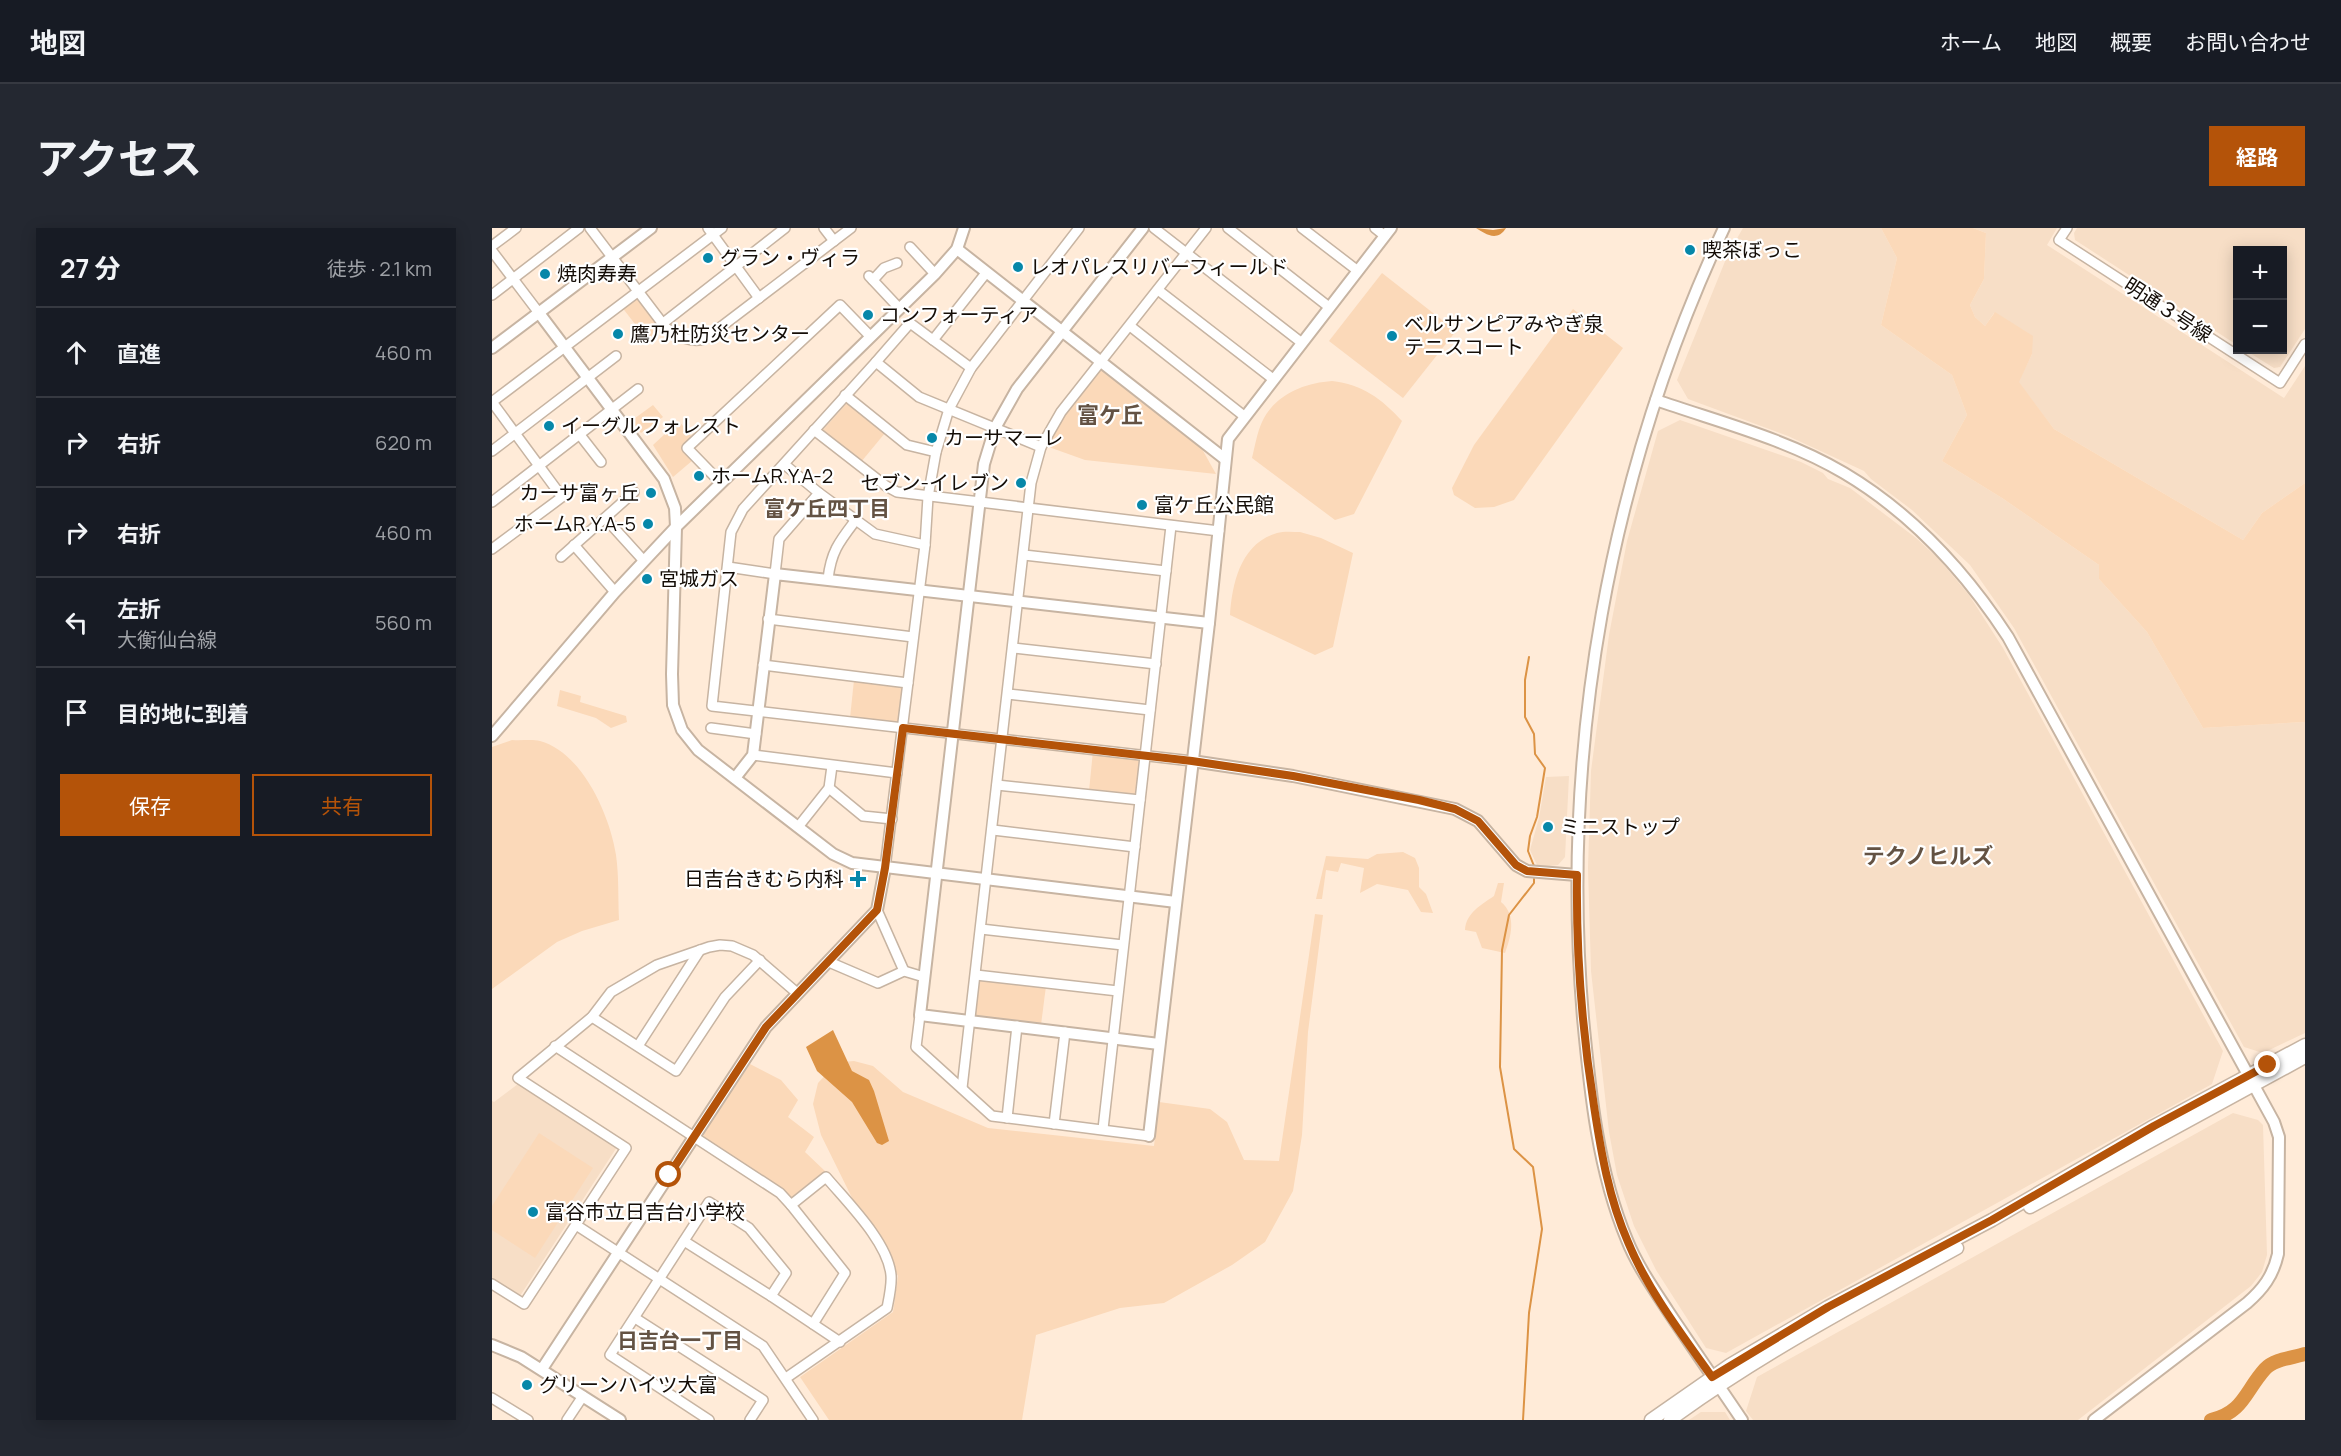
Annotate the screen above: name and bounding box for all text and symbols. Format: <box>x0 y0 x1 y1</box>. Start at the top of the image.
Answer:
text: 地図 <box>30 23 86 61</box>
text: ホーム <box>1940 28 2002 56</box>
text: 地図 <box>2035 28 2077 56</box>
text: 概要 <box>2110 28 2152 56</box>
text: お問い合わせ <box>2185 28 2311 56</box>
button: 経路 <box>2209 126 2305 186</box>
text: アクセス <box>36 129 202 187</box>
place label: 喫茶ぼっこ <box>1702 236 1802 263</box>
marker: 喫茶ぼっこ <box>1683 243 1697 257</box>
place label: グラン・ヴィラ <box>720 244 860 271</box>
map controls <box>2233 246 2287 354</box>
button: + <box>2233 246 2287 300</box>
text: 27 分 <box>60 250 121 286</box>
marker: グラン・ヴィラ <box>701 251 715 265</box>
place label: レオパレスリバーフィールド <box>1030 253 1288 280</box>
text: 徒歩 · 2.1 km <box>327 255 432 282</box>
place label: 焼肉寿寿 <box>557 260 637 287</box>
marker: レオパレスリバーフィールド <box>1011 260 1025 274</box>
marker: 焼肉寿寿 <box>538 267 552 281</box>
street label: 明通３号線 <box>2119 271 2218 348</box>
button: − <box>2233 300 2287 354</box>
place label: コンフォーティア <box>880 301 1038 328</box>
marker: コンフォーティア <box>861 308 875 322</box>
place label: ベルサンピアみやぎ泉 テニスコート <box>1404 310 1604 360</box>
place label: 鷹乃杜防災センター <box>630 320 810 347</box>
marker: 鷹乃杜防災センター <box>611 327 625 341</box>
marker: ベルサンピアみやぎ泉 テニスコート <box>1385 329 1399 343</box>
icon: ahead <box>60 336 93 369</box>
text: 直進 <box>117 339 161 369</box>
text: 460 m <box>375 339 432 366</box>
district label: 富ケ丘 <box>1077 400 1143 430</box>
place label: イーグルフォレスト <box>561 412 741 439</box>
marker: イーグルフォレスト <box>542 419 556 433</box>
place label: カーサマーレ <box>944 424 1064 451</box>
icon: right <box>60 426 93 459</box>
text: 右折 <box>117 429 161 459</box>
text: 620 m <box>375 429 432 456</box>
marker: カーサマーレ <box>925 431 939 445</box>
place label: ホームR.Y.A-2 <box>711 462 833 489</box>
marker: ホームR.Y.A-2 <box>692 469 706 483</box>
place label: セブン-イレブン <box>861 469 1009 496</box>
marker: セブン-イレブン <box>1014 476 1028 490</box>
place label: カーサ富ヶ丘 <box>519 479 639 506</box>
marker: カーサ富ヶ丘 <box>644 486 658 500</box>
place label: 富ケ丘公民館 <box>1154 491 1274 518</box>
district label: 富ケ丘四丁目 <box>764 494 890 522</box>
marker: 富ケ丘公民館 <box>1135 498 1149 512</box>
place label: ホームR.Y.A-5 <box>514 510 636 537</box>
icon: right <box>60 516 93 549</box>
marker: ホームR.Y.A-5 <box>641 517 655 531</box>
text: 右折 <box>117 519 161 549</box>
text: 460 m <box>375 519 432 546</box>
place label: 宮城ガス <box>659 565 739 592</box>
marker: 宮城ガス <box>640 572 654 586</box>
text: 左折 <box>117 594 161 624</box>
icon: left <box>60 606 93 639</box>
text: 560 m <box>375 609 432 636</box>
text: 大衡仙台線 <box>117 626 217 653</box>
icon: arrive <box>60 696 93 729</box>
text: 目的地に到着 <box>117 699 249 729</box>
button: 保存 <box>60 774 240 836</box>
button: 共有 <box>252 774 432 836</box>
place label: ミニストップ <box>1560 813 1680 840</box>
marker: ミニストップ <box>1541 820 1555 834</box>
district label: テクノヒルズ <box>1863 841 1993 871</box>
place label: 日吉台きむら内科 <box>684 865 844 892</box>
marker: 日吉台きむら内科 <box>849 870 867 888</box>
route end <box>2254 1051 2280 1077</box>
route start <box>655 1161 681 1187</box>
place label: 富谷市立日吉台小学校 <box>545 1198 745 1225</box>
marker: 富谷市立日吉台小学校 <box>526 1205 540 1219</box>
district label: 日吉台一丁目 <box>617 1326 743 1354</box>
place label: グリーンハイツ大富 <box>539 1371 718 1398</box>
marker: グリーンハイツ大富 <box>520 1378 534 1392</box>

